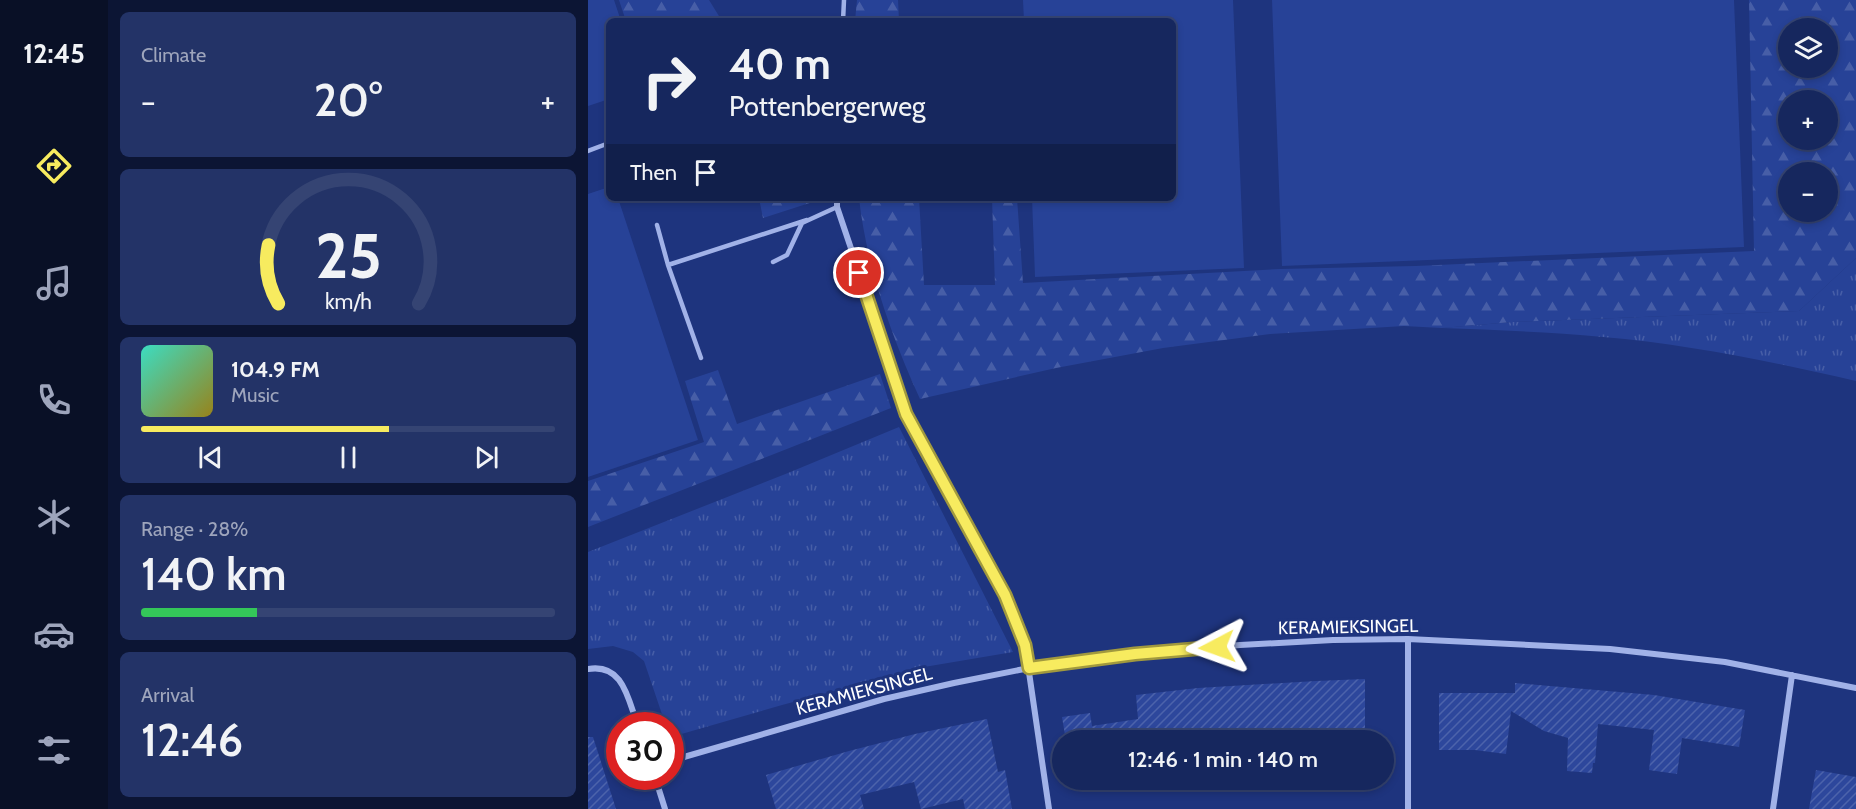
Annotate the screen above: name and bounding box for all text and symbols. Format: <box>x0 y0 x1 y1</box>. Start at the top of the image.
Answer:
map controls <box>1778 18 1838 222</box>
button: layers <box>1778 18 1838 78</box>
text: 12:45 <box>23 37 85 70</box>
text: 40 m <box>729 38 831 90</box>
icon: right <box>630 42 708 120</box>
text: Climate <box>141 43 206 67</box>
text: 20° <box>314 73 382 127</box>
text: − <box>141 81 156 121</box>
text: + <box>540 81 555 121</box>
text: Pottenbergerweg <box>729 90 925 123</box>
button: + <box>1778 90 1838 150</box>
icon: directions <box>33 145 75 187</box>
icon: arrive <box>689 156 722 189</box>
text: Then <box>630 159 677 186</box>
button: − <box>1778 162 1838 222</box>
text: 25 <box>315 218 381 294</box>
pin <box>833 247 884 298</box>
icon: arrive <box>842 256 875 289</box>
icon: music <box>33 262 75 304</box>
text: km/h <box>325 289 371 315</box>
text: 104.9 FM <box>231 356 320 383</box>
icon: phone <box>33 379 75 421</box>
text: Music <box>231 383 279 407</box>
icon: previous <box>194 441 227 474</box>
icon: pause <box>332 441 365 474</box>
icon: next <box>470 441 503 474</box>
icon: climate <box>33 496 75 538</box>
text: Range · 28% <box>141 517 248 541</box>
text: 140 km <box>141 547 286 601</box>
icon: car <box>33 613 75 655</box>
position arrow <box>1185 615 1249 679</box>
street label: KERAMIEKSINGEL <box>1278 615 1418 639</box>
street label: KERAMIEKSINGEL <box>793 662 935 720</box>
text: Arrival <box>141 683 194 707</box>
speed limit sign: 30 <box>606 712 684 790</box>
text: 12:46 <box>141 713 243 767</box>
icon: filters <box>33 729 75 771</box>
text: 12:46 · 1 min · 140 m <box>1128 746 1318 773</box>

